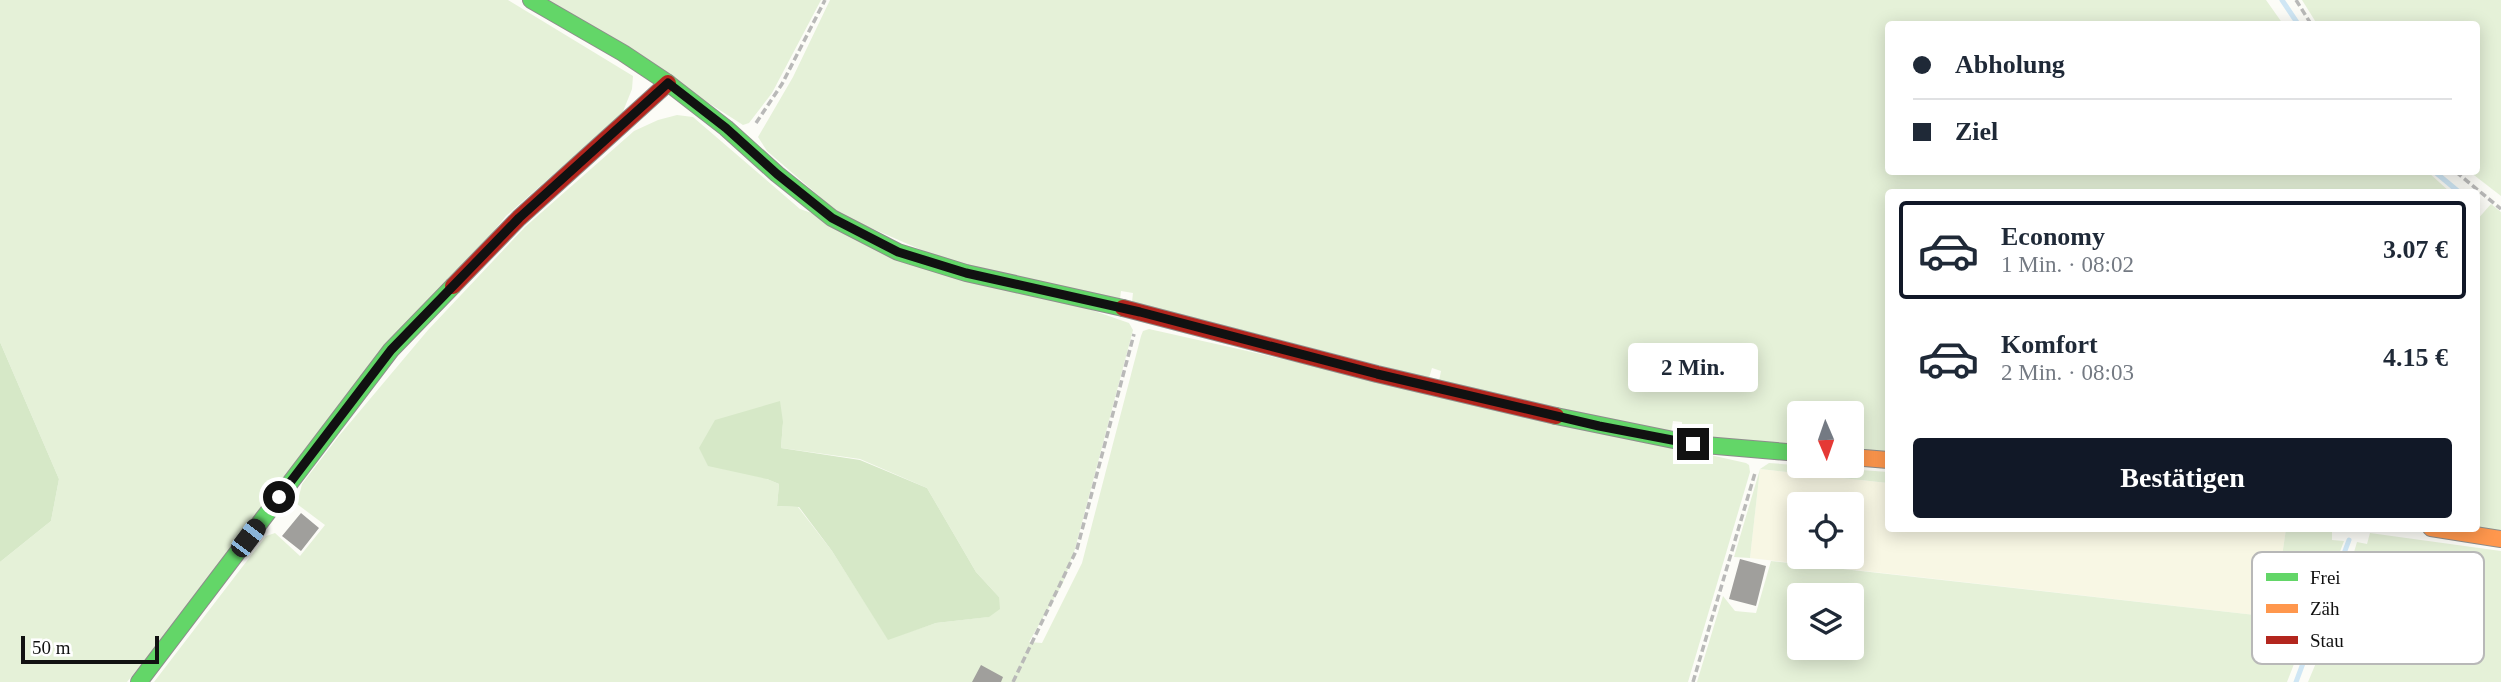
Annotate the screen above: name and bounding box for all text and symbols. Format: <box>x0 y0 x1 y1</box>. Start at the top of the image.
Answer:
text: Abholung <box>1955 50 2065 79</box>
text: Ziel <box>1955 117 1998 146</box>
icon: car <box>1917 219 1980 282</box>
text: Economy <box>2001 222 2105 251</box>
text: 3.07 € <box>2383 235 2448 264</box>
text: 1 Min. · 08:02 <box>2001 252 2134 277</box>
icon: car <box>1917 327 1980 390</box>
text: Komfort <box>2001 330 2098 359</box>
callout: 2 Min. <box>1628 342 1758 392</box>
text: 4.15 € <box>2383 343 2448 372</box>
text: 2 Min. <box>1661 355 1725 380</box>
text: 2 Min. · 08:03 <box>2001 360 2134 385</box>
north arrow <box>1787 401 1864 478</box>
map controls <box>1787 401 1864 660</box>
route end <box>1677 428 1709 460</box>
button: Bestätigen <box>1913 438 2452 518</box>
route start <box>263 481 295 513</box>
button: locate <box>1787 492 1864 569</box>
car <box>227 515 270 561</box>
legend <box>2252 552 2484 664</box>
text: Frei <box>2310 567 2341 588</box>
button: layers <box>1787 583 1864 660</box>
text: Zäh <box>2310 598 2340 619</box>
text: Stau <box>2310 630 2344 651</box>
scale bar <box>21 633 159 665</box>
text: 50 m <box>32 637 71 658</box>

